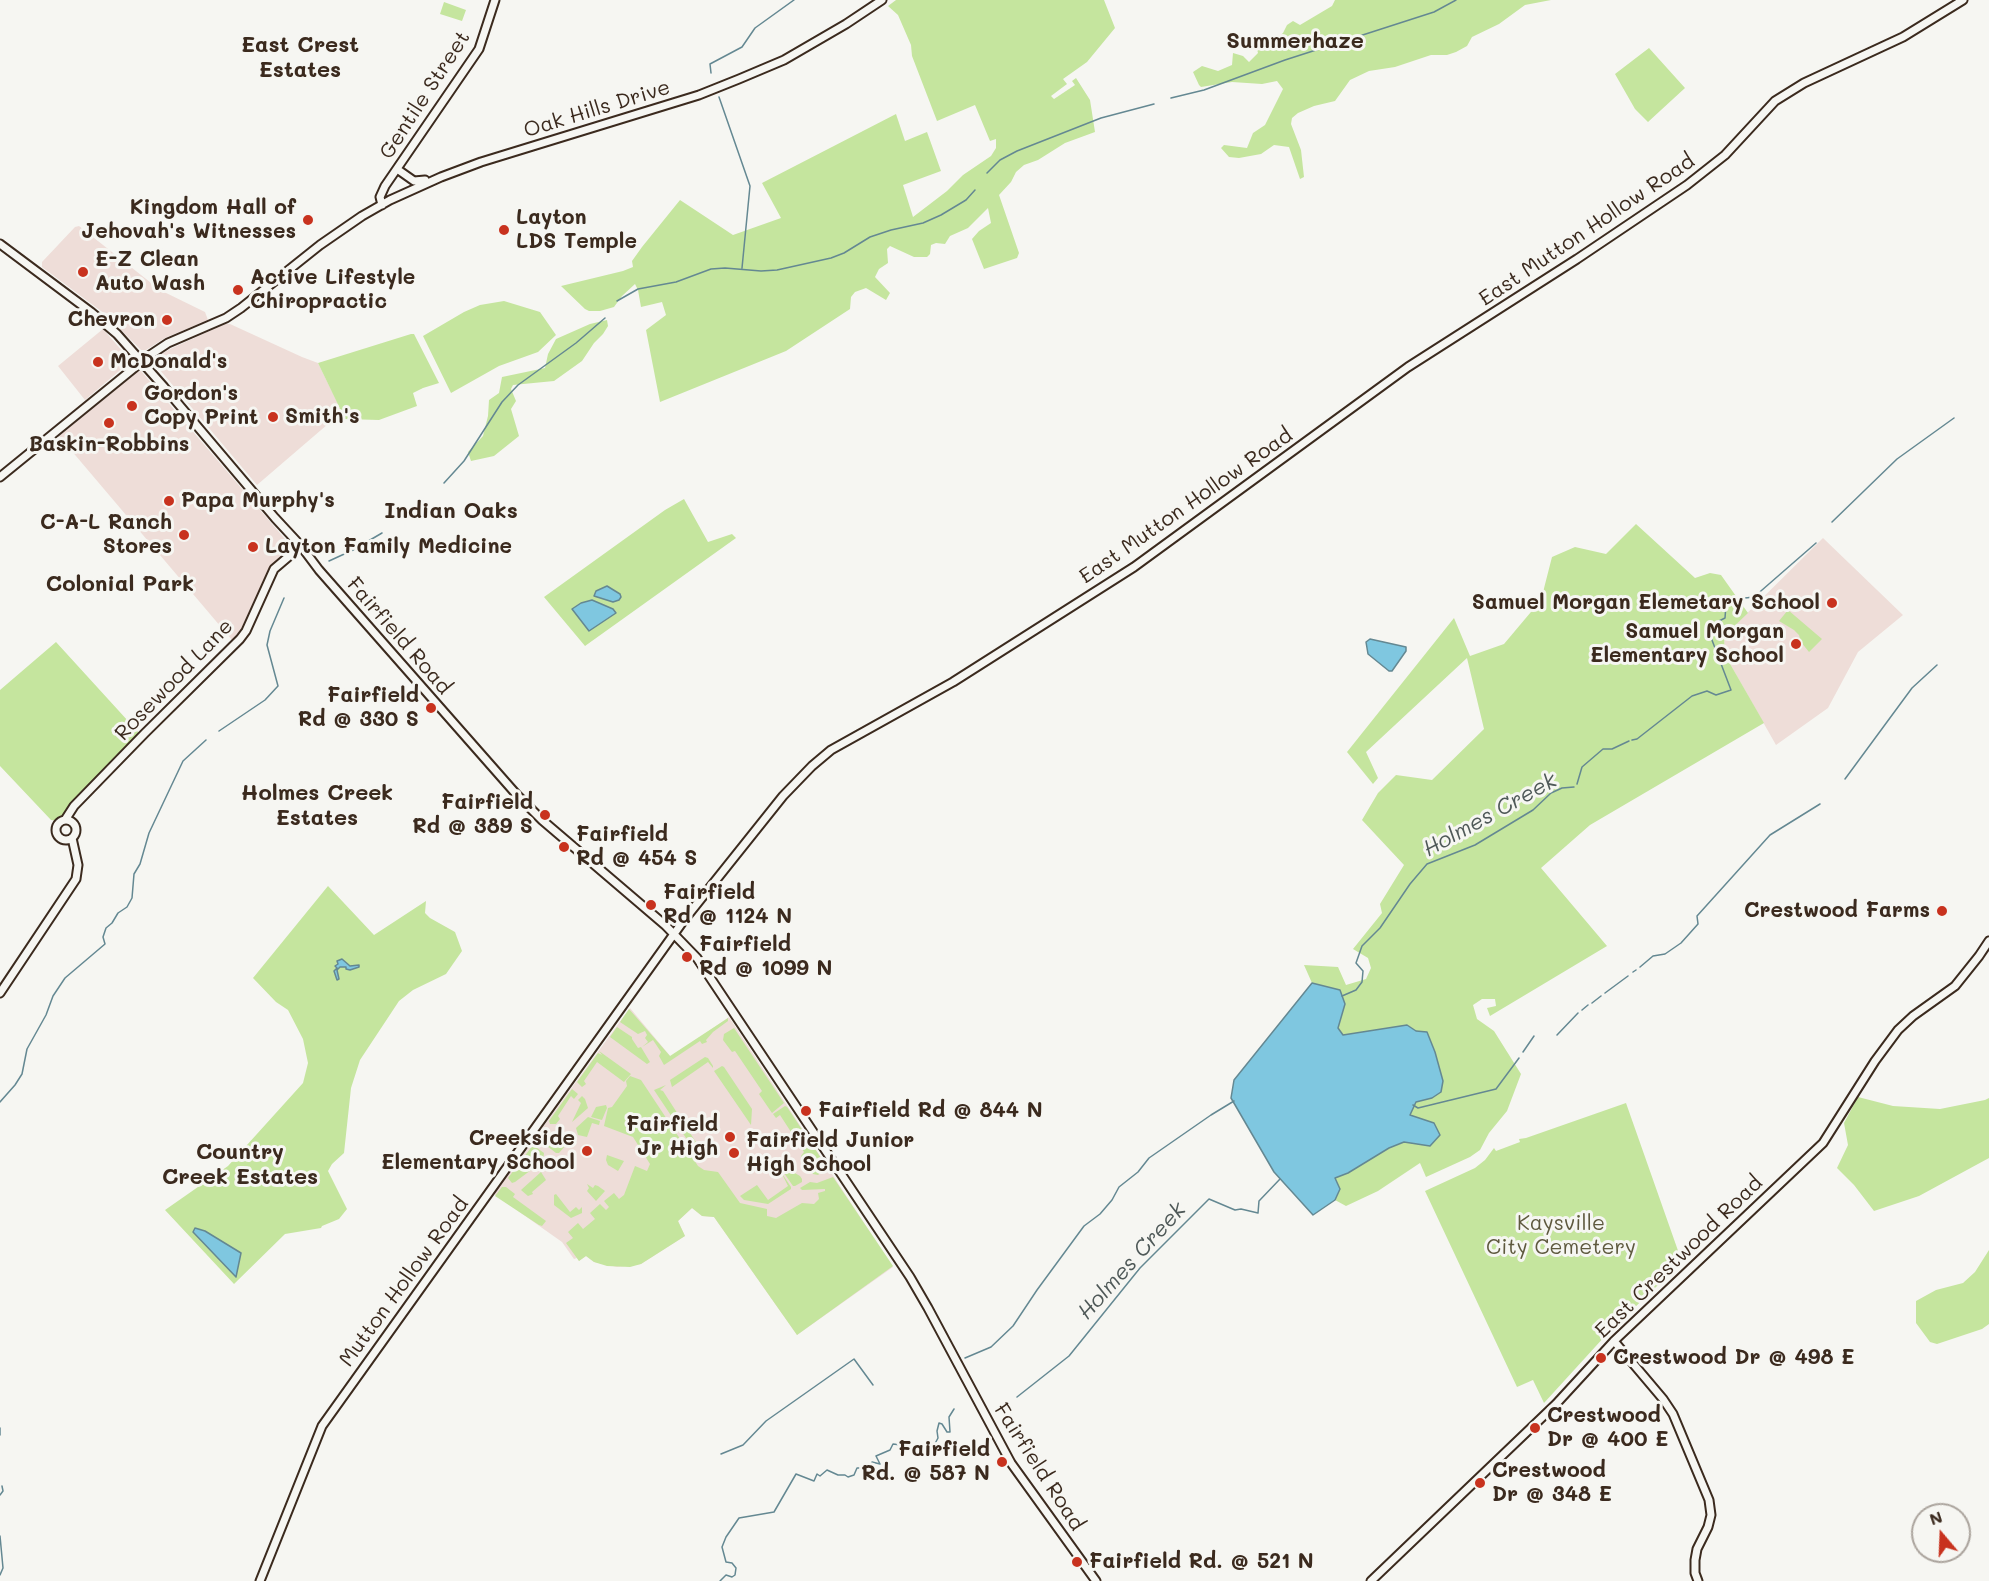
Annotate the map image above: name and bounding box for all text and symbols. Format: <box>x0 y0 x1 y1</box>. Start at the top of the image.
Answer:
street label: Gentile Street <box>374 26 476 164</box>
district label: Summerhaze <box>1226 28 1364 54</box>
district label: East Crest Estates <box>241 32 359 84</box>
street label: Oak Hills Drive <box>521 75 673 143</box>
street label: East Mutton Hollow Road <box>1474 148 1700 312</box>
place label: Kingdom Hall of Jehovah's Witnesses <box>81 195 296 245</box>
place label: Layton LDS Temple <box>516 205 637 255</box>
marker: Kingdom Hall of Jehovah's Witnesses <box>301 213 315 227</box>
marker: Layton LDS Temple <box>497 223 511 237</box>
place label: E-Z Clean Auto Wash <box>95 247 205 297</box>
marker: E-Z Clean Auto Wash <box>76 265 90 279</box>
place label: Active Lifestyle Chiropractic <box>250 265 415 315</box>
marker: Active Lifestyle Chiropractic <box>231 283 245 297</box>
place label: Chevron <box>68 307 155 333</box>
marker: Chevron <box>160 313 174 327</box>
place label: McDonald's <box>110 349 227 375</box>
marker: McDonald's <box>91 355 105 369</box>
place label: Gordon's Copy Print <box>144 381 258 431</box>
marker: Gordon's Copy Print <box>125 399 139 413</box>
place label: Smith's <box>285 404 360 430</box>
marker: Smith's <box>266 410 280 424</box>
marker: Baskin-Robbins <box>102 416 116 430</box>
street label: East Mutton Hollow Road <box>1075 423 1297 589</box>
place label: Baskin-Robbins <box>29 432 189 458</box>
place label: Papa Murphy's <box>181 488 335 514</box>
marker: Papa Murphy's <box>162 494 176 508</box>
district label: Indian Oaks <box>384 498 518 524</box>
place label: C-A-L Ranch Stores <box>40 510 172 560</box>
marker: C-A-L Ranch Stores <box>177 528 191 542</box>
place label: Layton Family Medicine <box>265 534 512 560</box>
marker: Layton Family Medicine <box>246 540 260 554</box>
district label: Colonial Park <box>46 571 194 597</box>
street label: Fairfield Road <box>341 572 457 700</box>
place label: Samuel Morgan Elemetary School <box>1472 590 1820 616</box>
marker: Samuel Morgan Elemetary School <box>1825 596 1839 610</box>
street label: Rosewood Lane <box>110 614 238 746</box>
place label: Samuel Morgan Elementary School <box>1590 619 1784 669</box>
marker: Samuel Morgan Elementary School <box>1789 637 1803 651</box>
place label: Fairfield Rd @ 330 S <box>298 683 419 733</box>
marker: Fairfield Rd @ 330 S <box>424 701 438 715</box>
water label: Holmes Creek <box>1419 767 1561 863</box>
district label: Holmes Creek Estates <box>241 780 393 831</box>
place label: Fairfield Rd @ 389 S <box>412 790 533 840</box>
marker: Fairfield Rd @ 389 S <box>538 808 552 822</box>
place label: Fairfield Rd @ 454 S <box>576 822 698 872</box>
marker: Fairfield Rd @ 454 S <box>557 840 571 854</box>
place label: Fairfield Rd @ 1124 N <box>663 880 792 930</box>
marker: Fairfield Rd @ 1124 N <box>644 898 658 912</box>
place label: Crestwood Farms <box>1744 898 1930 924</box>
marker: Crestwood Farms <box>1935 904 1949 918</box>
place label: Fairfield Rd @ 1099 N <box>699 932 832 982</box>
marker: Fairfield Rd @ 1099 N <box>680 950 694 964</box>
place label: Fairfield Rd @ 844 N <box>818 1098 1043 1124</box>
marker: Fairfield Rd @ 844 N <box>799 1104 813 1118</box>
place label: Fairfield Jr High <box>626 1112 718 1162</box>
place label: Creekside Elementary School <box>381 1126 575 1176</box>
place label: Fairfield Junior High School <box>746 1128 914 1178</box>
marker: Fairfield Jr High <box>723 1130 737 1144</box>
district label: Country Creek Estates <box>162 1139 318 1190</box>
marker: Creekside Elementary School <box>580 1144 594 1158</box>
marker: Fairfield Junior High School <box>727 1146 741 1160</box>
street label: East Crestwood Road <box>1590 1171 1768 1343</box>
street label: Mutton Hollow Road <box>334 1192 474 1372</box>
water label: Holmes Creek <box>1072 1197 1192 1325</box>
park label: Kaysville City Cemetery <box>1486 1211 1636 1261</box>
place label: Crestwood Dr @ 498 E <box>1613 1345 1854 1371</box>
marker: Crestwood Dr @ 498 E <box>1594 1351 1608 1365</box>
street label: Fairfield Road <box>988 1398 1090 1536</box>
place label: Crestwood Dr @ 400 E <box>1547 1403 1668 1453</box>
marker: Crestwood Dr @ 400 E <box>1528 1421 1542 1435</box>
place label: Fairfield Rd. @ 587 N <box>861 1437 990 1487</box>
marker: Fairfield Rd. @ 587 N <box>995 1455 1009 1469</box>
place label: Crestwood Dr @ 348 E <box>1492 1458 1612 1508</box>
marker: Crestwood Dr @ 348 E <box>1473 1476 1487 1490</box>
north arrow <box>1911 1503 1971 1563</box>
text: N <box>1926 1505 1945 1529</box>
place label: Fairfield Rd. @ 521 N <box>1089 1549 1314 1575</box>
marker: Fairfield Rd. @ 521 N <box>1070 1555 1084 1569</box>

